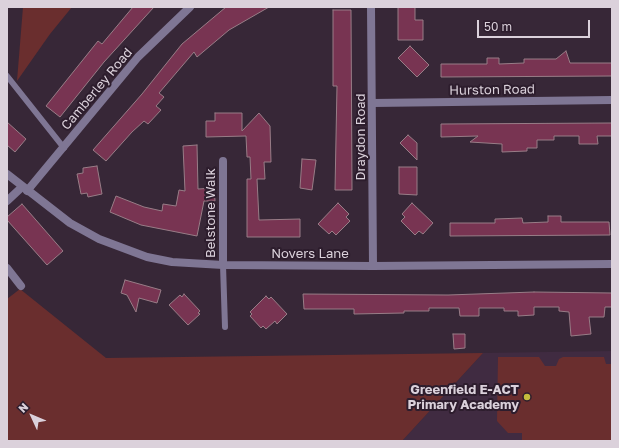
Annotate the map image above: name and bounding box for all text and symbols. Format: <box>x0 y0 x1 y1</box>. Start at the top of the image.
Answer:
scale bar <box>479 12 592 38</box>
text: 50 m <box>484 19 512 34</box>
street label: Camberley Road <box>58 45 136 133</box>
street label: Hurston Road <box>449 81 535 99</box>
street label: Draydon Road <box>353 93 369 181</box>
street label: Belstone Walk <box>203 168 219 258</box>
street label: Novers Lane <box>271 246 349 262</box>
place label: Greenfield E-ACT Primary Academy <box>408 382 519 413</box>
marker: Greenfield E-ACT Primary Academy <box>522 392 532 402</box>
north arrow <box>12 396 52 436</box>
text: N <box>15 400 31 415</box>

